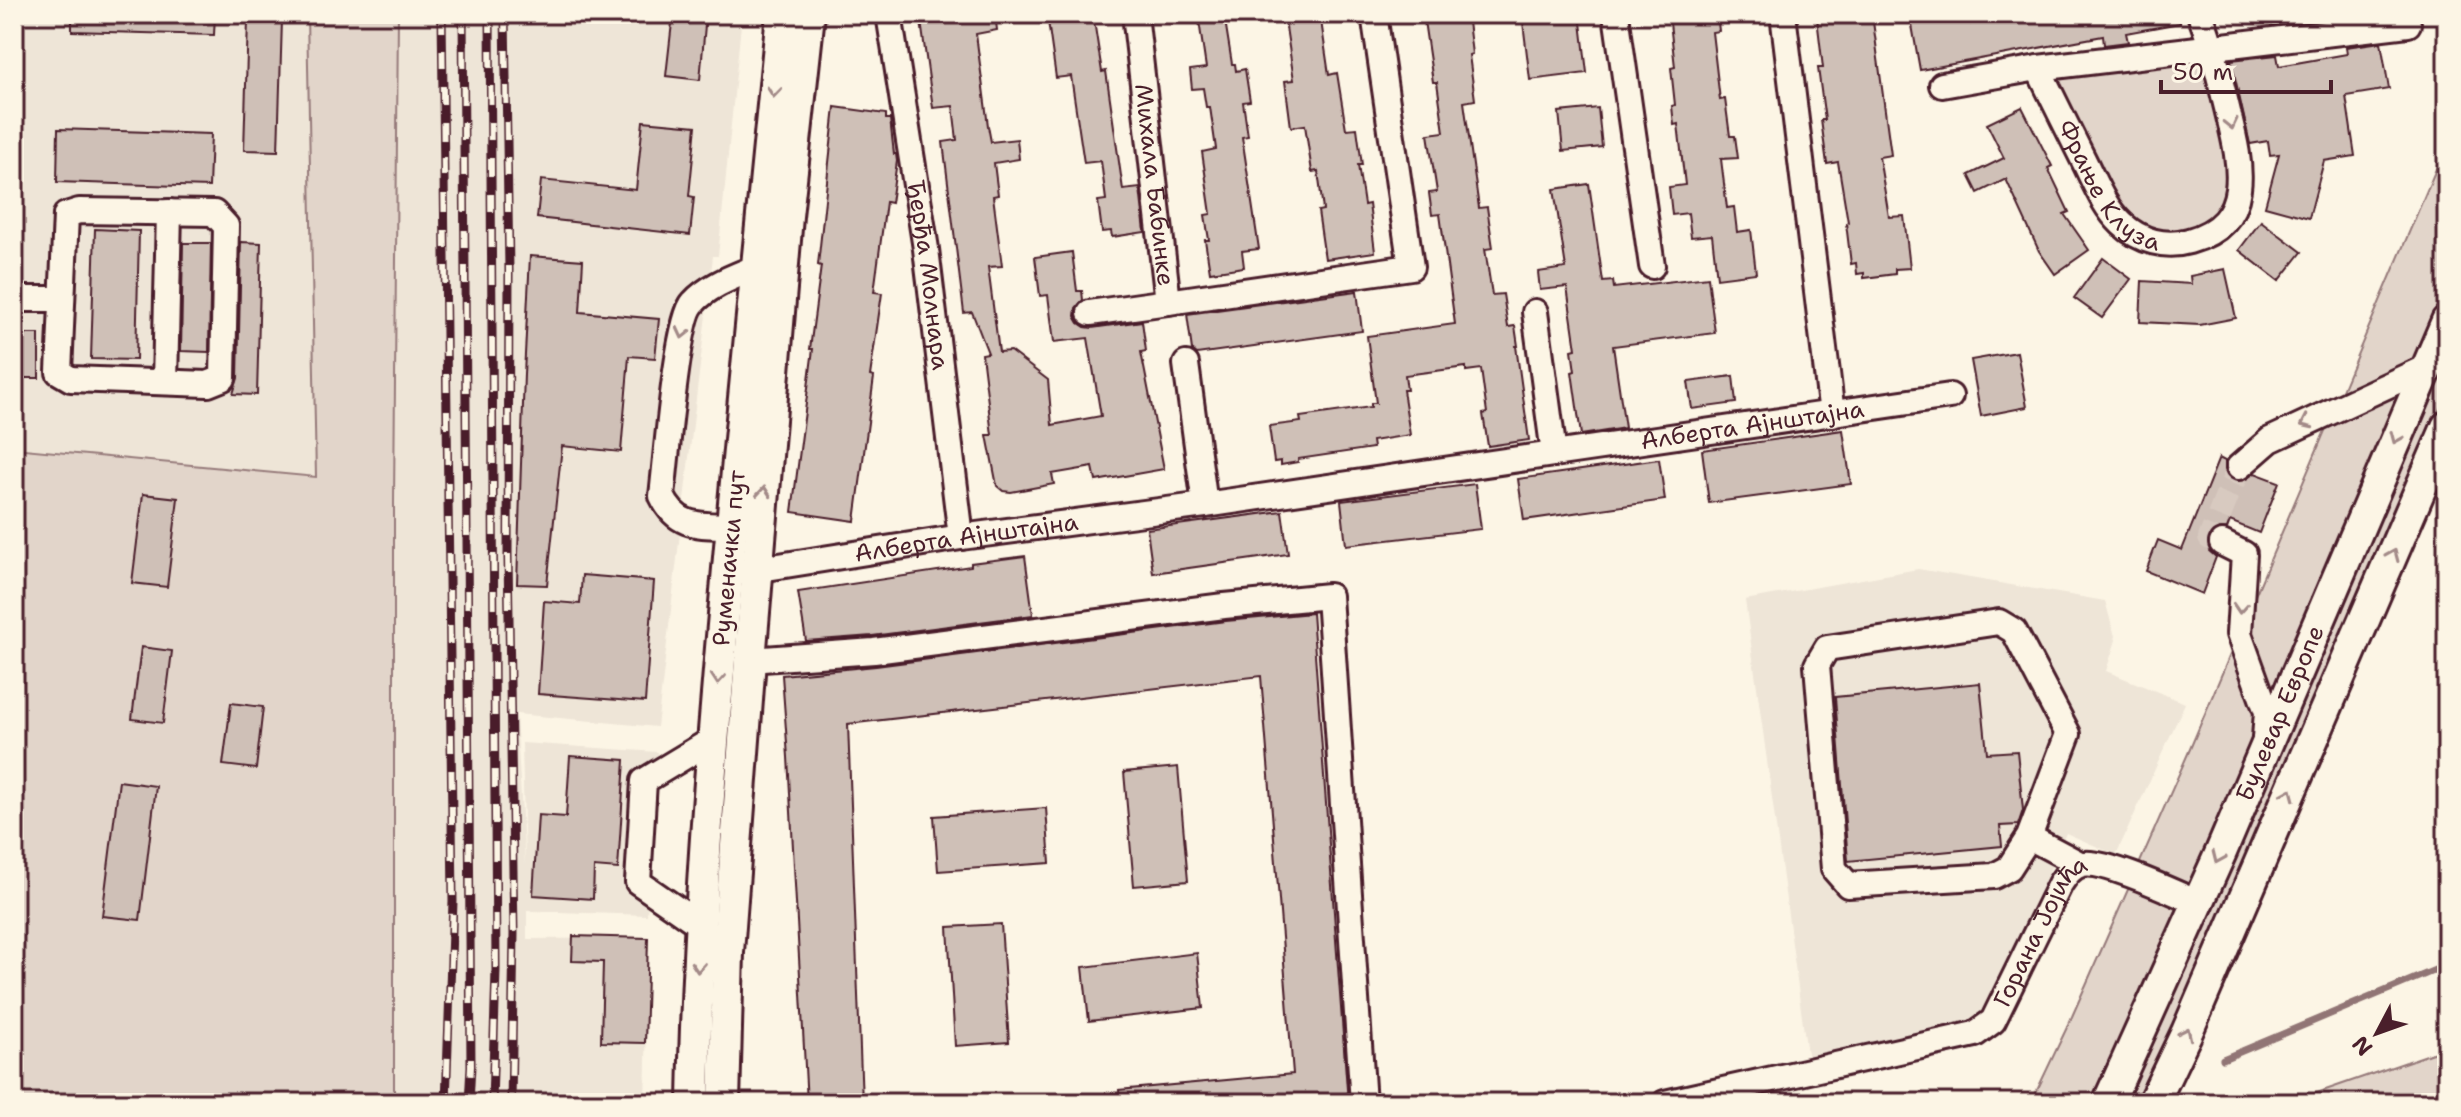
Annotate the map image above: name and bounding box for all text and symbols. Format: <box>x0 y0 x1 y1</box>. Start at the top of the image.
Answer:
scale bar <box>2161 44 2331 94</box>
text: 50 m <box>2173 56 2233 88</box>
street label: Михала Бабинке <box>1127 82 1182 288</box>
one-way arrow <box>766 86 783 99</box>
street label: Фрање Клуза <box>2050 114 2164 259</box>
one-way arrow <box>2222 117 2239 131</box>
street label: Ђерђа Молнара <box>899 178 957 372</box>
one-way arrow <box>675 325 692 339</box>
street label: Алберта Ајнштајна <box>1638 393 1866 457</box>
one-way arrow <box>2300 413 2314 429</box>
one-way arrow <box>2390 430 2406 444</box>
street label: Руменачки пут <box>705 468 753 648</box>
one-way arrow <box>755 485 772 498</box>
street label: Алберта Ајнштајна <box>852 506 1080 570</box>
one-way arrow <box>2383 549 2399 563</box>
one-way arrow <box>2232 602 2249 615</box>
street label: Булевар Европе <box>2228 620 2332 806</box>
one-way arrow <box>710 673 727 686</box>
one-way arrow <box>2280 788 2296 802</box>
street label: Горана Јојића <box>1986 847 2092 1013</box>
one-way arrow <box>2212 850 2228 864</box>
one-way arrow <box>689 961 706 974</box>
north arrow <box>2337 993 2417 1073</box>
one-way arrow <box>2176 1026 2192 1041</box>
text: N <box>2346 1030 2379 1062</box>

